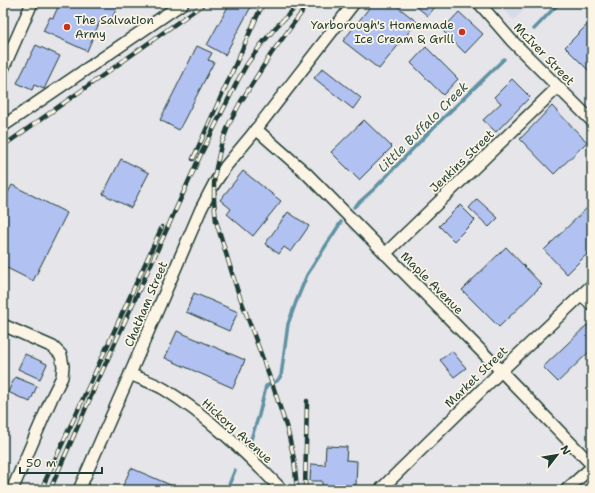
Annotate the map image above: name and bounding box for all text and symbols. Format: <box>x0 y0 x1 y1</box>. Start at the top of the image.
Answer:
place label: The Salvation Army <box>75 12 154 42</box>
place label: Yarborough's Homemade Ice Cream & Grill <box>311 17 454 47</box>
street label: McIver Street <box>510 19 578 89</box>
marker: The Salvation Army <box>62 22 72 32</box>
marker: Yarborough's Homemade Ice Cream & Grill <box>457 27 467 37</box>
water label: Little Buffalo Creek <box>374 78 472 176</box>
street label: Jenkins Street <box>426 126 498 196</box>
street label: Maple Avenue <box>397 248 467 318</box>
street label: Chatham Street <box>121 259 171 349</box>
street label: Market Street <box>441 343 511 411</box>
street label: Hickory Avenue <box>198 395 276 467</box>
north arrow <box>537 435 577 475</box>
text: N <box>556 443 574 458</box>
scale bar <box>20 449 102 475</box>
text: 50 m <box>26 455 56 471</box>

